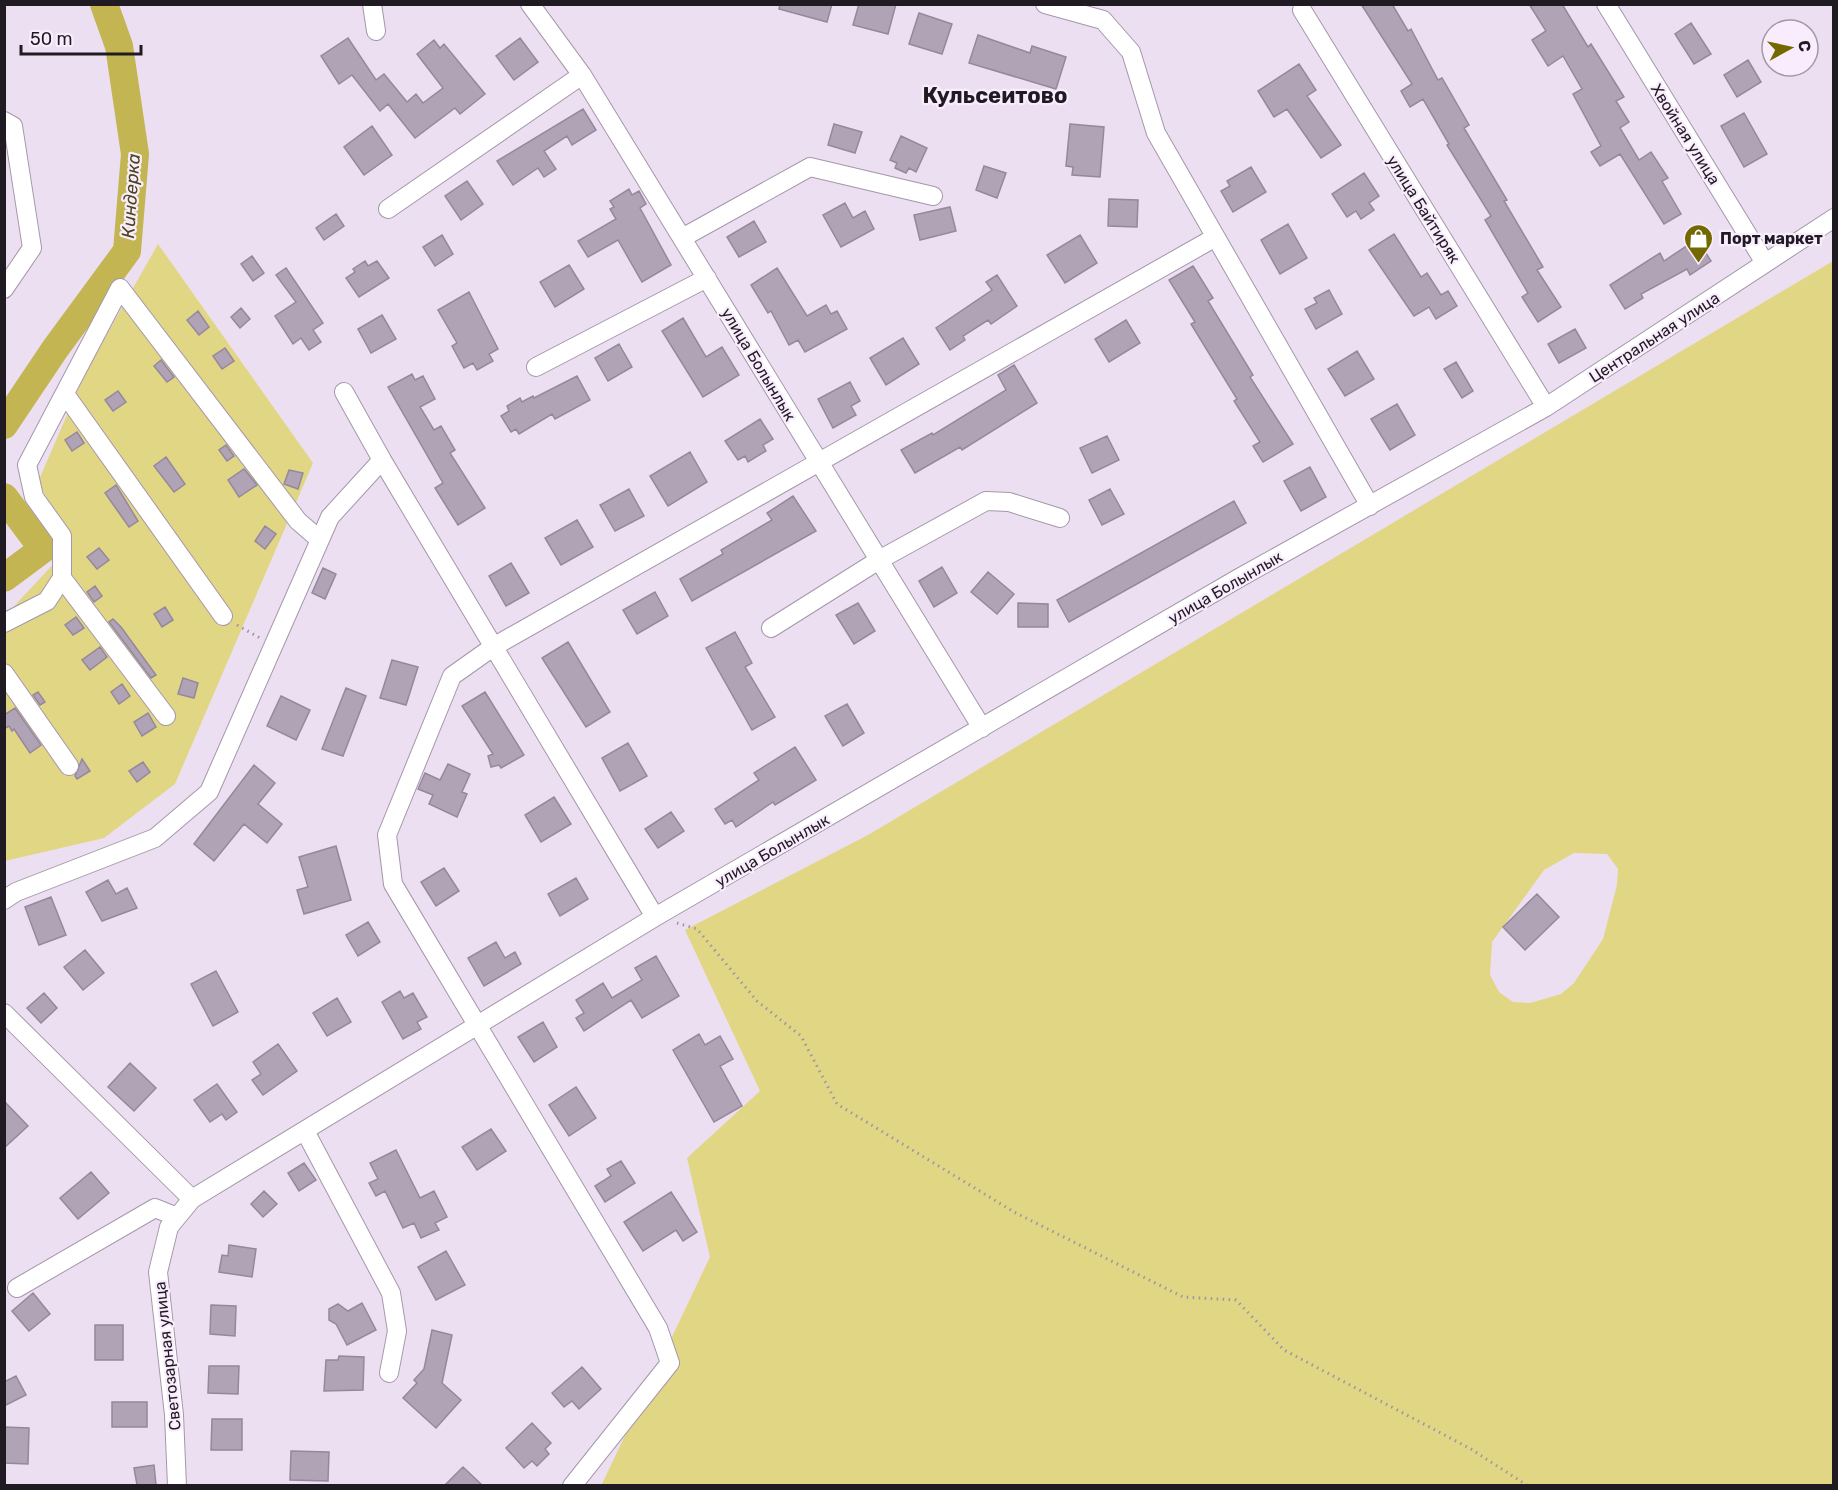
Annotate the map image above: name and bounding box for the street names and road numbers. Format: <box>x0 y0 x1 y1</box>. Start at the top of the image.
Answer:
street label: Хвойная улица <box>1647 80 1724 188</box>
street label: улица Байтиряк <box>1383 152 1465 267</box>
street label: Центральная улица <box>1586 288 1723 387</box>
street label: улица Болынлык <box>717 304 800 425</box>
street label: улица Болынлык <box>1165 547 1286 628</box>
street label: улица Болынлык <box>712 810 833 891</box>
street label: Светозарная улица <box>150 1280 185 1431</box>

